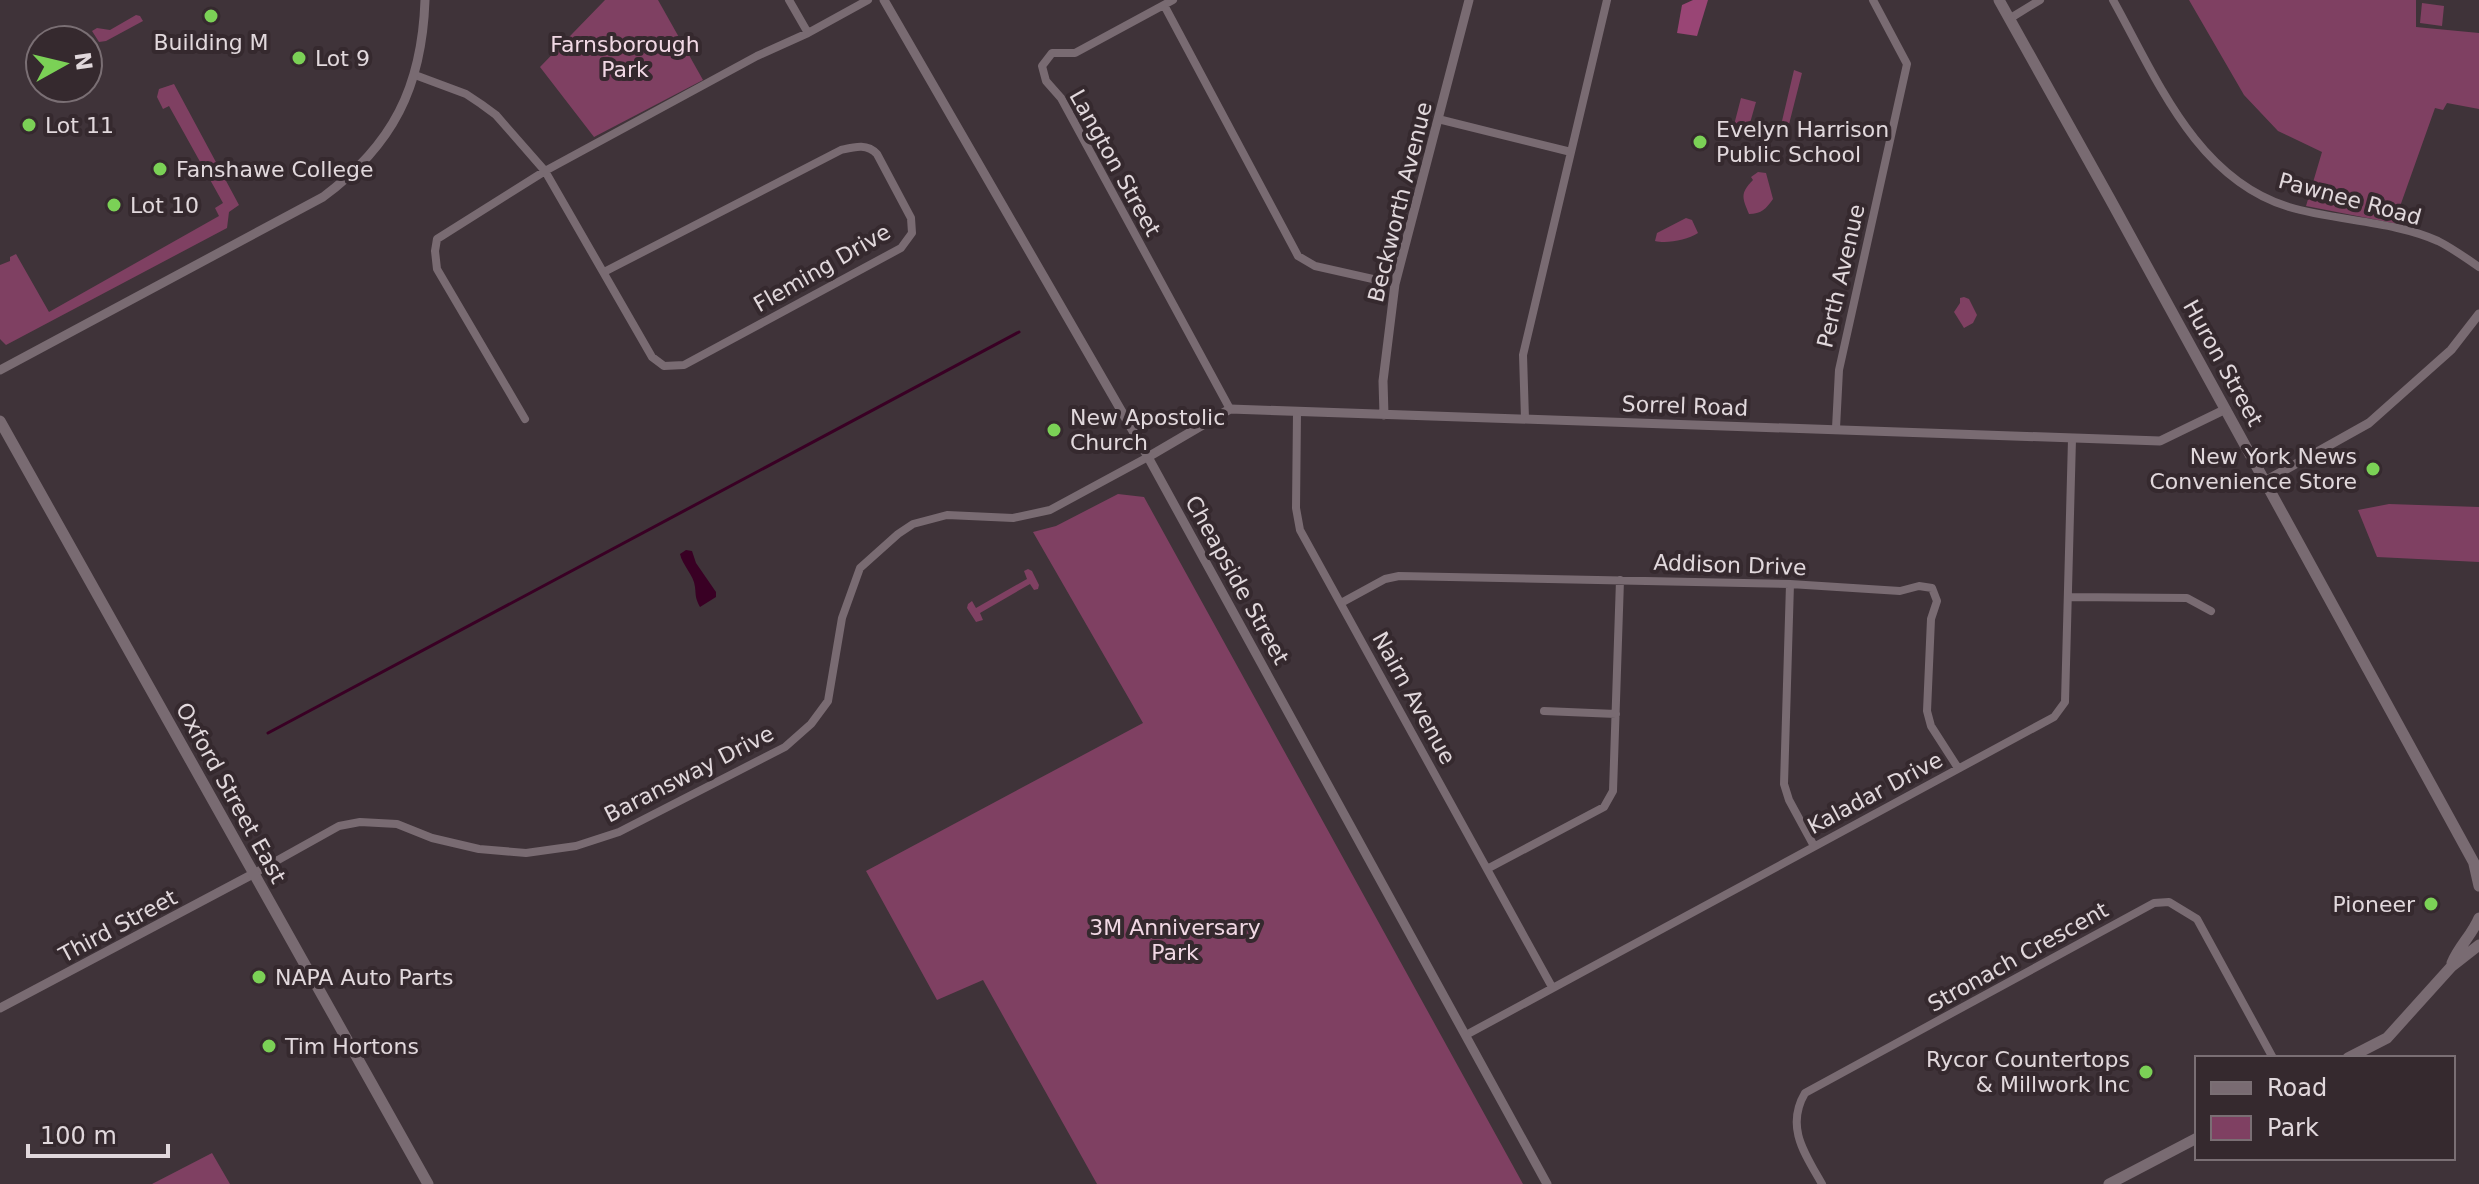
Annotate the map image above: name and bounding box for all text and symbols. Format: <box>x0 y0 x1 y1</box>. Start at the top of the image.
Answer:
marker: Building M <box>202 7 220 25</box>
north arrow <box>24 24 104 104</box>
place label: Building M <box>153 30 269 55</box>
park label: Farnsborough Park <box>550 32 700 82</box>
place label: Lot 9 <box>315 46 370 71</box>
marker: Lot 9 <box>290 49 308 67</box>
text: N <box>70 50 97 72</box>
street label: Langton Street <box>1064 85 1166 241</box>
street label: Beckworth Avenue <box>1363 99 1437 305</box>
place label: Lot 11 <box>45 113 114 138</box>
marker: Lot 11 <box>20 116 38 134</box>
place label: Evelyn Harrison Public School <box>1716 117 1889 167</box>
marker: Evelyn Harrison Public School <box>1691 133 1709 151</box>
place label: Fanshawe College <box>176 157 374 182</box>
marker: Fanshawe College <box>151 160 169 178</box>
street label: Pawnee Road <box>2276 168 2424 230</box>
place label: Lot 10 <box>130 193 199 218</box>
marker: Lot 10 <box>105 196 123 214</box>
street label: Perth Avenue <box>1812 202 1870 350</box>
street label: Fleming Drive <box>749 219 895 317</box>
street label: Huron Street <box>2178 296 2268 431</box>
street label: Sorrel Road <box>1621 391 1749 421</box>
place label: New Apostolic Church <box>1070 405 1225 455</box>
marker: New Apostolic Church <box>1045 421 1063 439</box>
place label: New York News Convenience Store <box>2149 444 2357 494</box>
marker: New York News Convenience Store <box>2364 460 2382 478</box>
street label: Cheapside Street <box>1180 491 1294 669</box>
street label: Addison Drive <box>1653 550 1807 580</box>
street label: Nairn Avenue <box>1367 627 1461 769</box>
street label: Oxford Street East <box>171 698 291 888</box>
street label: Baransway Drive <box>600 720 778 828</box>
street label: Kaladar Drive <box>1803 747 1947 839</box>
street label: Third Street <box>54 884 182 968</box>
place label: Pioneer <box>2333 892 2416 917</box>
marker: Pioneer <box>2422 895 2440 913</box>
street label: Stronach Crescent <box>1924 897 2113 1017</box>
park label: 3M Anniversary Park <box>1089 915 1261 965</box>
place label: NAPA Auto Parts <box>275 965 453 990</box>
marker: NAPA Auto Parts <box>250 968 268 986</box>
place label: Tim Hortons <box>284 1034 419 1059</box>
marker: Tim Hortons <box>260 1037 278 1055</box>
place label: Rycor Countertops & Millwork Inc <box>1926 1047 2130 1097</box>
legend <box>2195 1056 2455 1160</box>
marker: Rycor Countertops & Millwork Inc <box>2137 1063 2155 1081</box>
text: Road <box>2267 1074 2327 1102</box>
scale bar <box>28 1108 168 1158</box>
text: Park <box>2267 1114 2319 1142</box>
text: 100 m <box>40 1122 117 1150</box>

